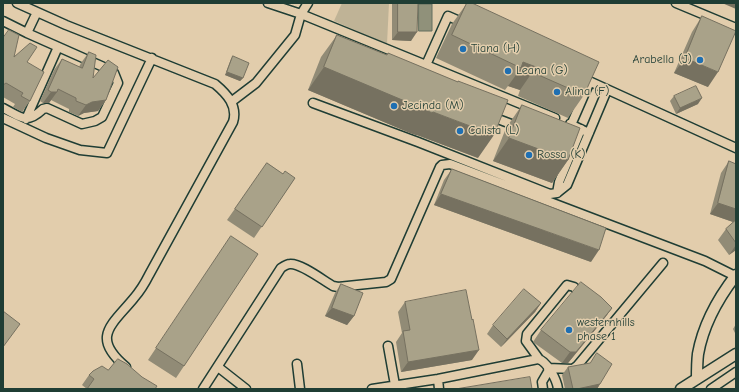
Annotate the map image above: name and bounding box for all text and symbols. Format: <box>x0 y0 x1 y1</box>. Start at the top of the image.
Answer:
place label: Tiana (H) <box>471 42 520 56</box>
marker: Tiana (H) <box>458 44 468 54</box>
place label: Arabella (J) <box>633 53 692 67</box>
marker: Arabella (J) <box>695 55 705 65</box>
place label: Leana (G) <box>516 64 568 78</box>
marker: Leana (G) <box>503 66 513 76</box>
place label: Alina (F) <box>565 85 609 99</box>
marker: Alina (F) <box>552 87 562 97</box>
place label: Jecinda (M) <box>402 99 464 113</box>
marker: Jecinda (M) <box>389 101 399 111</box>
place label: Calista (L) <box>468 124 519 138</box>
marker: Calista (L) <box>455 126 465 136</box>
place label: Rossa (K) <box>537 148 585 162</box>
marker: Rossa (K) <box>524 150 534 160</box>
place label: westernhills phase 1 <box>577 316 635 344</box>
marker: westernhills phase 1 <box>564 325 574 335</box>

